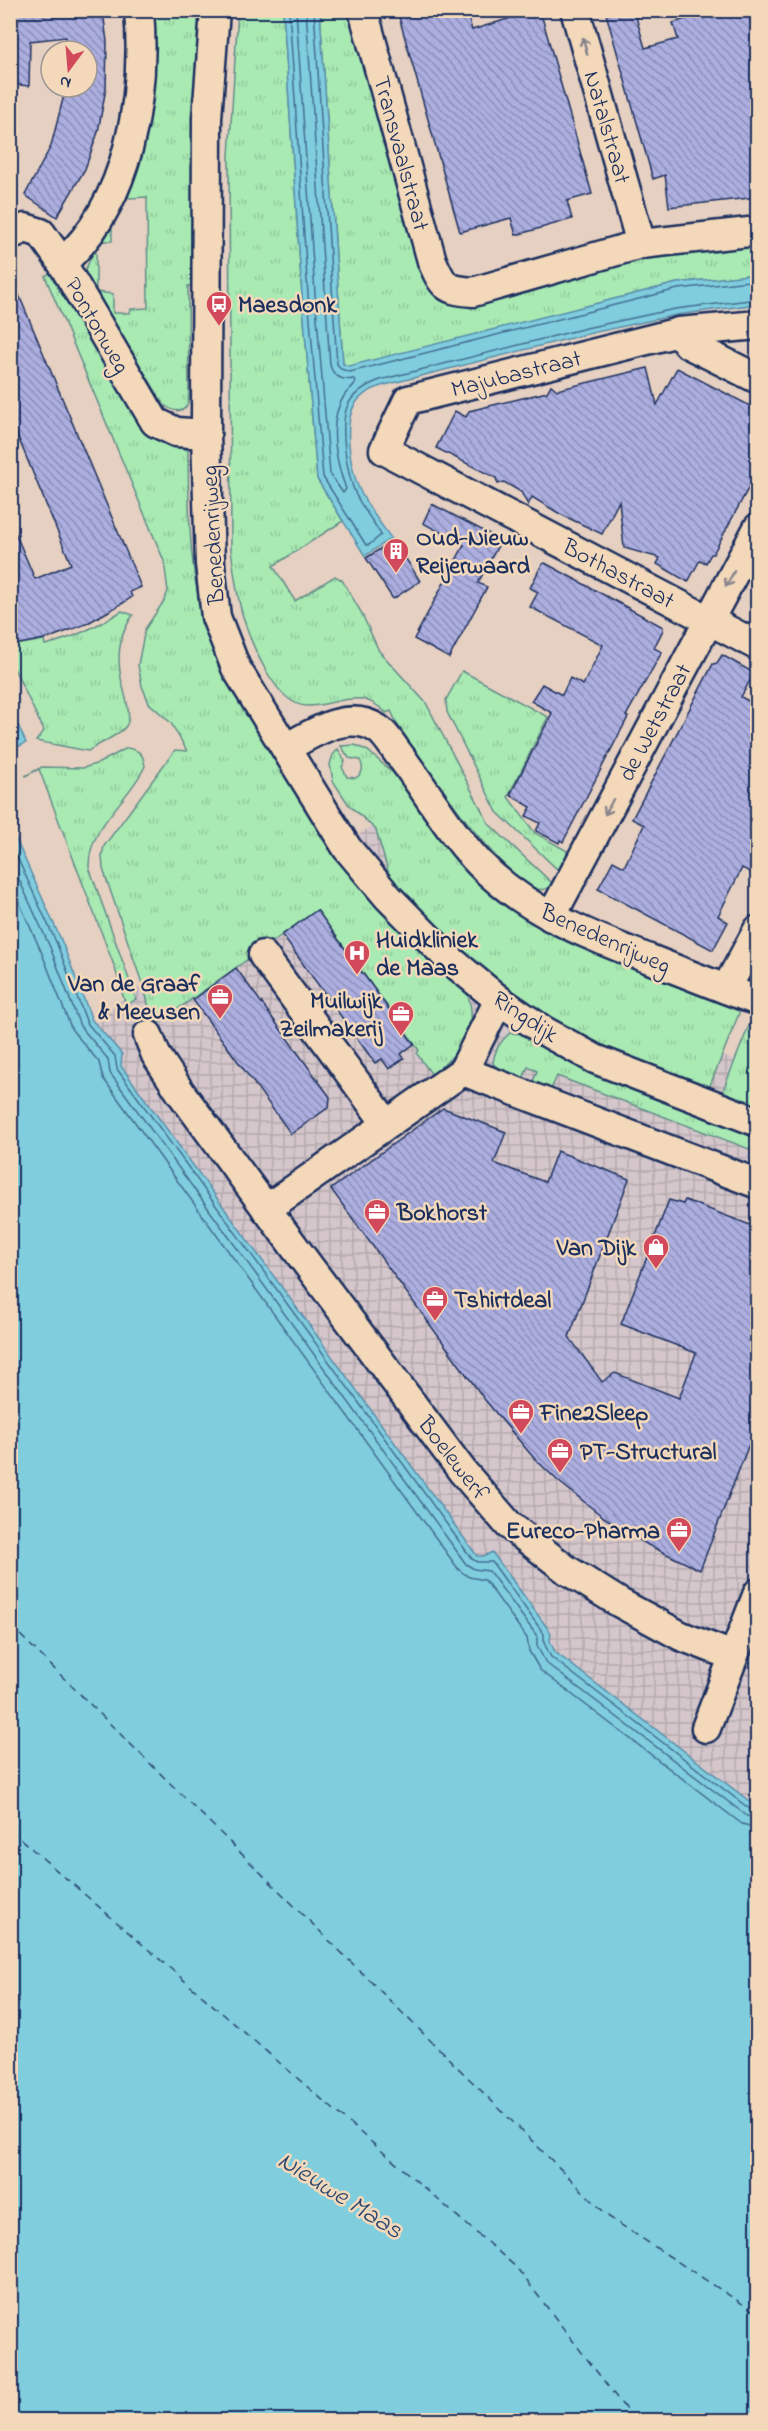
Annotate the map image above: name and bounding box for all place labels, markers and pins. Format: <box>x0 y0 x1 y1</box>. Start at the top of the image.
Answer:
bus stop icon: Maesdonk <box>204 289 234 327</box>
place label: Maesdonk <box>238 289 337 324</box>
place label: Oud-Nieuw Reijerwaard <box>416 522 530 585</box>
building icon: Oud-Nieuw Reijerwaard <box>381 536 411 574</box>
place label: Huidkliniek de Maas <box>376 924 478 987</box>
hospital icon: Huidkliniek de Maas <box>342 938 372 976</box>
place label: Van de Graaf & Meeusen <box>67 968 201 1031</box>
office icon: Van de Graaf & Meeusen <box>205 982 235 1020</box>
place label: Muilwijk Zeilmakerij <box>280 985 383 1048</box>
office icon: Muilwijk Zeilmakerij <box>386 999 416 1037</box>
office icon: Bokhorst <box>362 1197 392 1235</box>
place label: Bokhorst <box>396 1197 488 1232</box>
place label: Van Dijk <box>556 1232 636 1267</box>
shop icon: Van Dijk <box>641 1232 671 1270</box>
office icon: Tshirtdeal <box>420 1284 450 1322</box>
place label: Tshirtdeal <box>454 1284 551 1319</box>
office icon: Fine2Sleep <box>506 1397 536 1435</box>
place label: Fine2Sleep <box>539 1397 648 1432</box>
office icon: PT-Structural <box>545 1436 575 1474</box>
place label: PT-Structural <box>580 1436 717 1471</box>
place label: Eureco-Pharma <box>506 1515 660 1550</box>
office icon: Eureco-Pharma <box>664 1515 694 1553</box>

